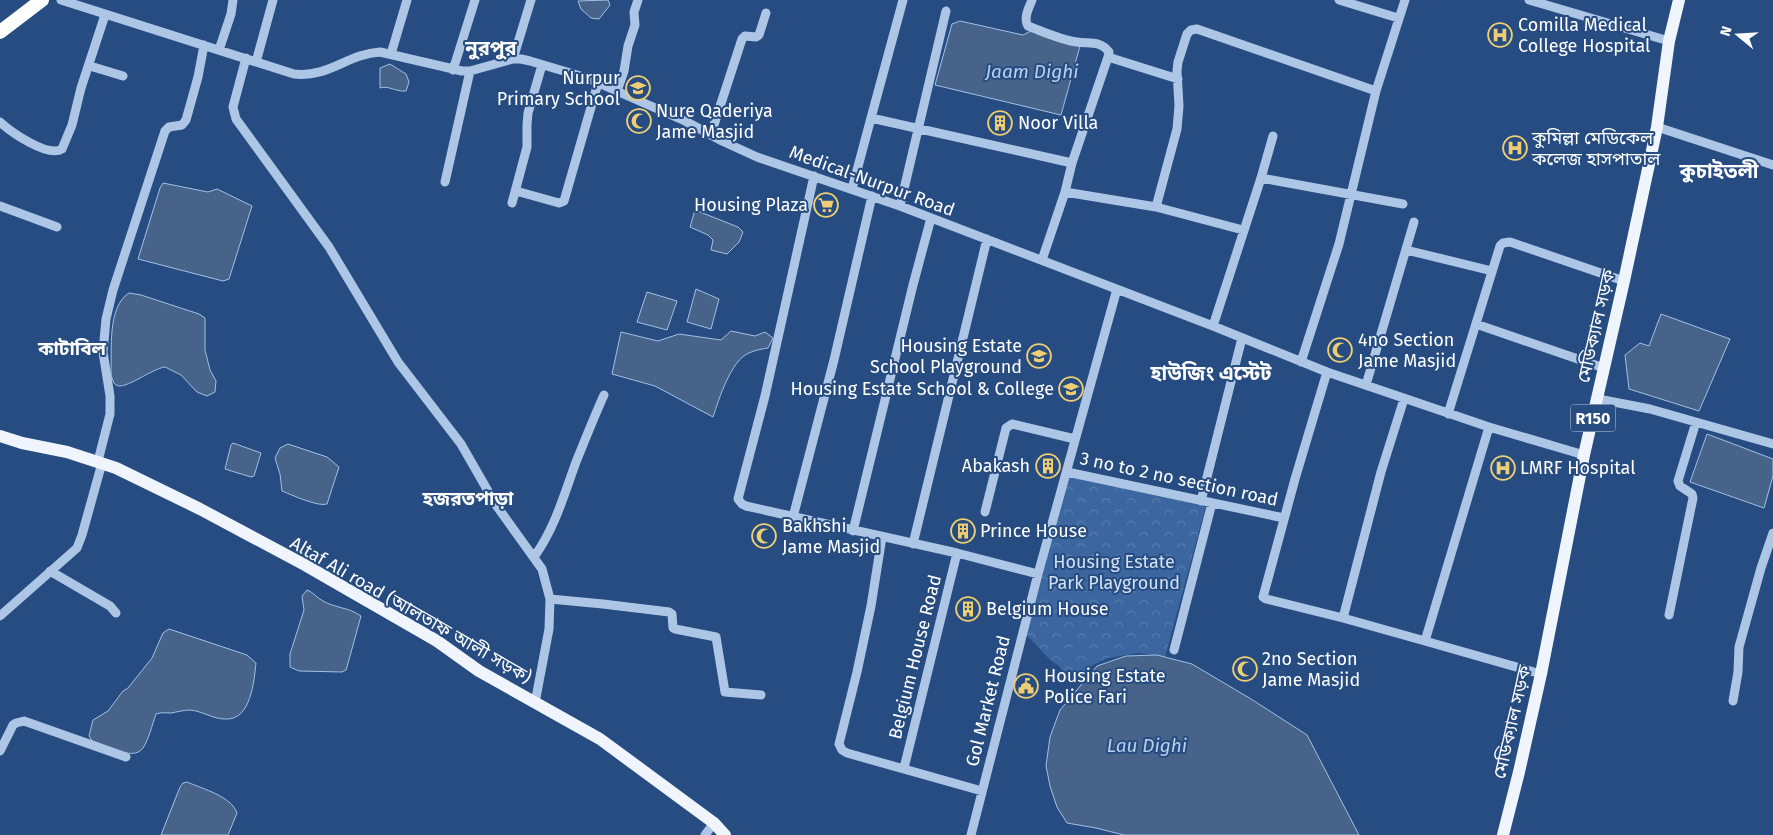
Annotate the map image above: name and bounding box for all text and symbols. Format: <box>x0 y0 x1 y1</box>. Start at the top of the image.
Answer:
north arrow <box>1713 10 1763 60</box>
place label: Comilla Medical College Hospital <box>1518 14 1650 57</box>
hospital icon: Comilla Medical College Hospital <box>1487 22 1513 48</box>
text: N <box>1717 24 1736 38</box>
district label: নুরপুর <box>464 36 518 60</box>
water label: Jaam Dighi <box>984 60 1079 83</box>
place label: Nurpur Primary School <box>497 67 620 110</box>
school or university icon: Nurpur Primary School <box>625 75 651 101</box>
place label: Nure Qaderiya Jame Masjid <box>656 100 773 143</box>
mosque icon: Nure Qaderiya Jame Masjid <box>626 108 652 134</box>
building icon: Noor Villa <box>987 110 1013 136</box>
place label: Noor Villa <box>1018 112 1098 134</box>
place label: কুমিল্লা মেডিকেল কলেজ হাসপাতাল <box>1531 127 1661 170</box>
hospital icon: কুমিল্লা মেডিকেল কলেজ হাসপাতাল <box>1502 135 1528 161</box>
street label: Medical-Nurpur Road <box>786 141 958 221</box>
district label: কুচাইতলী <box>1679 159 1759 183</box>
supermarket icon: Housing Plaza <box>813 192 839 218</box>
place label: Housing Plaza <box>694 194 808 216</box>
street label: মেডিক্যাল সড়ক <box>1572 267 1620 385</box>
place label: 4no Section Jame Masjid <box>1358 329 1456 372</box>
place label: Housing Estate School Playground <box>870 335 1022 378</box>
district label: কাটাবিল <box>37 337 107 360</box>
mosque icon: 4no Section Jame Masjid <box>1327 337 1353 363</box>
school or university icon: Housing Estate School Playground <box>1026 343 1052 369</box>
district label: হাউজিং এস্টেট <box>1150 361 1272 385</box>
school or university icon: Housing Estate School & College <box>1058 376 1084 402</box>
place label: Housing Estate School & College <box>790 378 1054 400</box>
road number: R150 <box>1570 404 1616 432</box>
street label: 3 no to 2 no section road <box>1078 447 1280 511</box>
building icon: Abakash <box>1035 453 1061 479</box>
place label: Abakash <box>962 455 1030 477</box>
hospital icon: LMRF Hospital <box>1490 455 1516 481</box>
place label: LMRF Hospital <box>1520 457 1635 479</box>
district label: হজরতপাড়া <box>422 487 514 510</box>
place label: Bakhshi Jame Masjid <box>782 515 880 558</box>
building icon: Prince House <box>950 518 976 544</box>
place label: Prince House <box>980 520 1087 542</box>
mosque icon: Bakhshi Jame Masjid <box>751 523 777 549</box>
street label: Altaf Ali road (আলতাফ আলী সড়ক) <box>286 532 536 688</box>
park label: Housing Estate Park Playground <box>1048 551 1180 594</box>
street label: Belgium House Road <box>884 572 946 742</box>
building icon: Belgium House <box>955 596 981 622</box>
place label: Belgium House <box>986 598 1109 620</box>
street label: Gol Market Road <box>961 633 1015 769</box>
place label: 2no Section Jame Masjid <box>1262 648 1360 691</box>
mosque icon: 2no Section Jame Masjid <box>1232 656 1258 682</box>
street label: মেডিক্যাল সড়ক <box>1488 663 1536 781</box>
place label: Housing Estate Police Fari <box>1044 665 1166 708</box>
public building icon: Housing Estate Police Fari <box>1013 673 1039 699</box>
water label: Lau Dighi <box>1107 734 1188 757</box>

